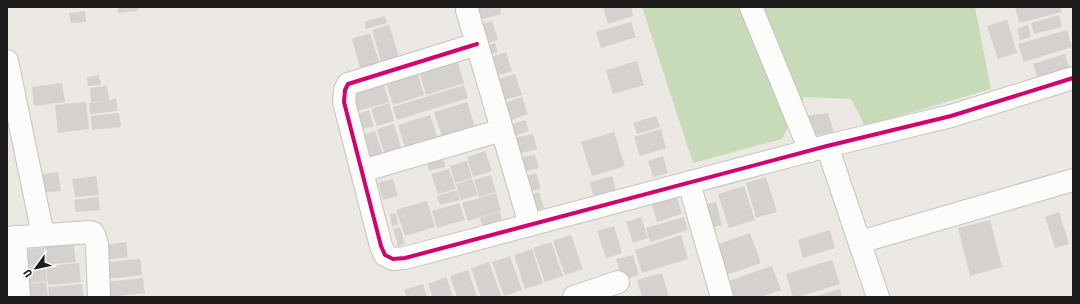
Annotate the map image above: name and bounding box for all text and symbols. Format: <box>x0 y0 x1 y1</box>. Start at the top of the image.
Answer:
north arrow <box>16 248 56 288</box>
text: U <box>21 267 35 279</box>

